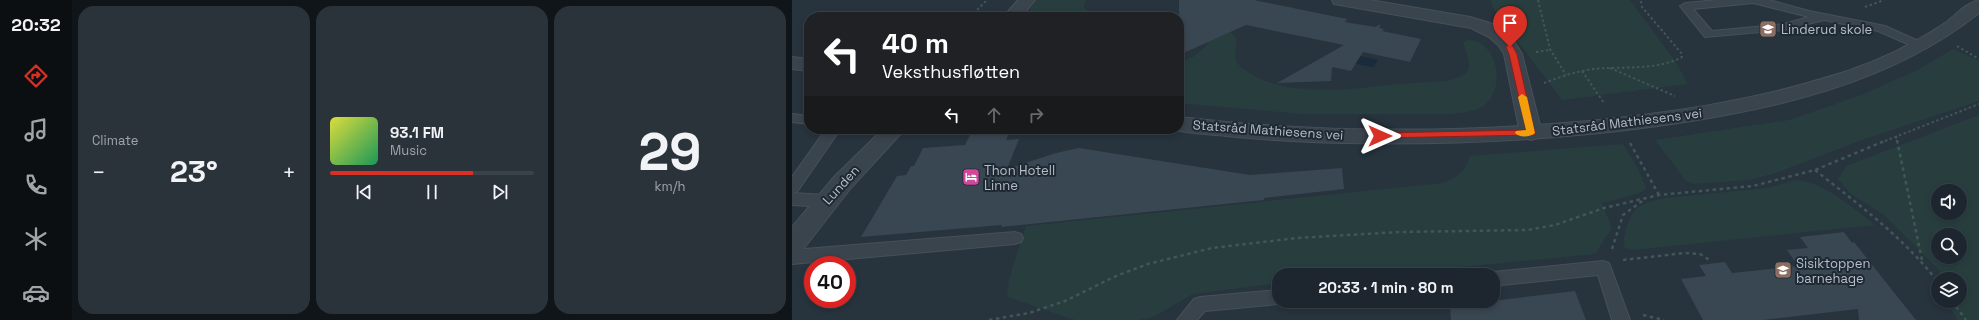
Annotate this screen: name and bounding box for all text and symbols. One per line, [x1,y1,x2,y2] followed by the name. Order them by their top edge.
[1493,6,1527,47] pin
[1499,12,1521,34] icon: arrive
[11,13,61,36] text: 20:32
[1758,19,1778,39] school or university icon: Linderud skole
[1781,21,1872,38] place label: Linderud skole
[882,25,949,61] text: 40 m
[816,28,868,80] icon: left
[882,60,1020,83] text: Veksthusfløtten
[22,62,50,90] icon: directions
[941,104,963,126] icon: left
[983,104,1005,126] icon: ahead
[1025,104,1047,126] icon: right
[1551,104,1703,140] street label: Statsråd Mathiesens vei
[1359,115,1401,157] position arrow
[22,116,50,144] icon: music
[1192,116,1344,144] street label: Statsråd Mathiesens vei
[639,119,701,185] text: 29
[390,123,444,142] text: 93.1 FM
[92,132,138,149] text: Climate
[390,142,427,159] text: Music
[170,152,218,191] text: 23°
[92,158,106,186] text: −
[282,158,296,186] text: +
[819,162,863,208] street label: Lunden
[984,162,1055,194] place label: Thon Hotell Linne
[961,167,981,187] hotel icon: Thon Hotell Linne
[22,171,50,199] icon: phone
[655,178,685,195] text: km/h
[353,181,375,203] icon: previous
[421,181,443,203] icon: pause
[489,181,511,203] icon: next
[1931,184,1967,308] map controls
[1931,184,1967,220] button: sound
[22,225,50,253] icon: climate
[1931,228,1967,264] button: search
[1796,255,1870,287] place label: Sisiktoppen barnehage
[804,256,856,308] speed limit sign: 40
[1773,260,1793,280] school or university icon: Sisiktoppen barnehage
[1931,272,1967,308] button: layers
[1318,278,1454,297] text: 20:33 · 1 min · 80 m
[22,279,50,307] icon: car

